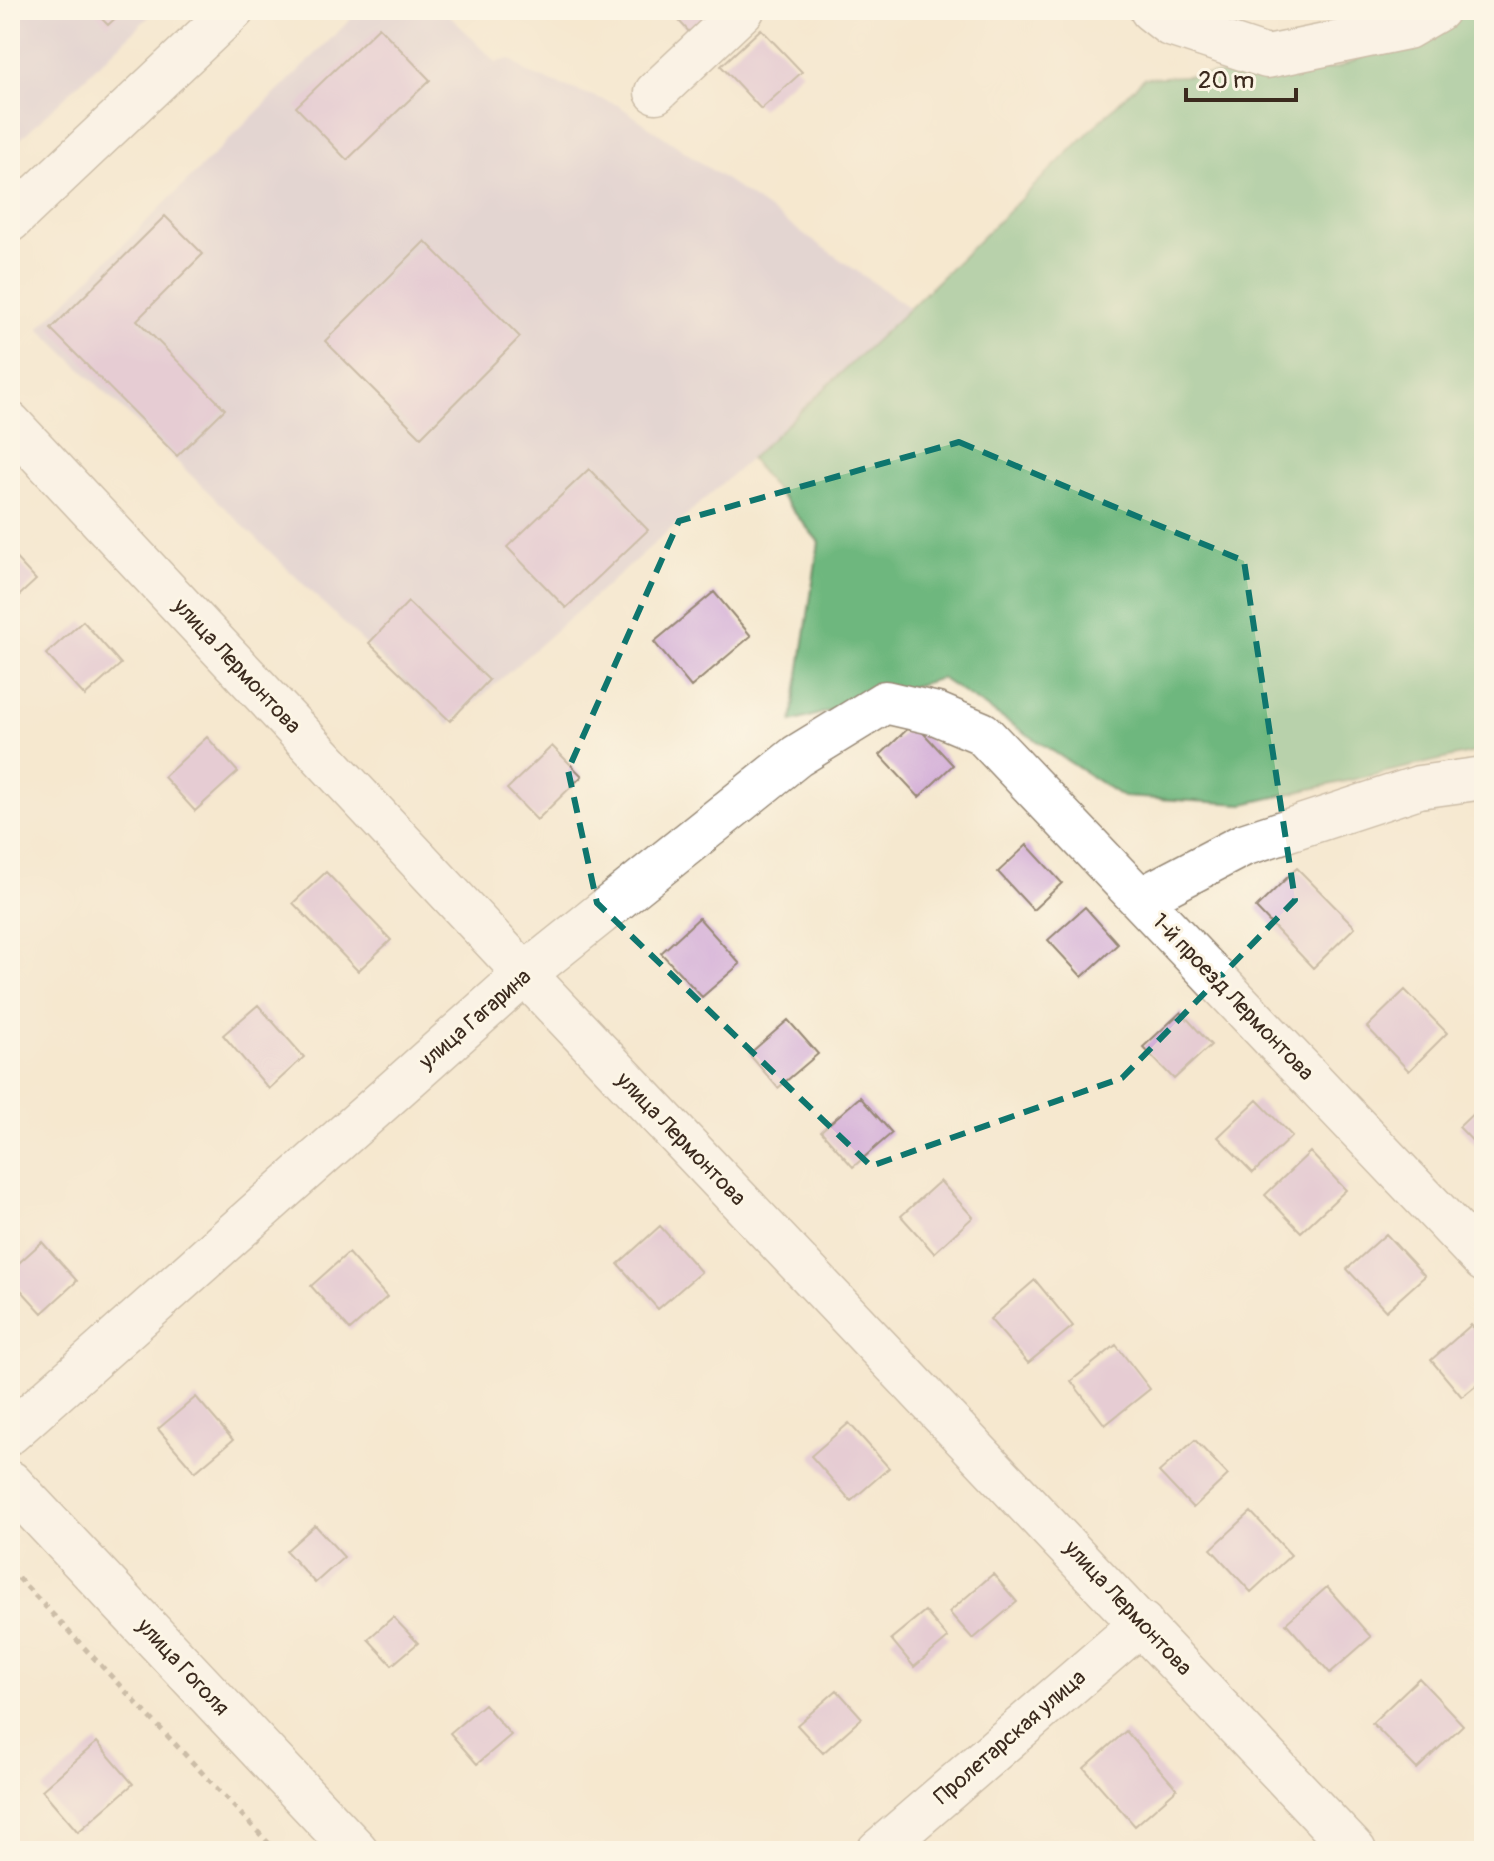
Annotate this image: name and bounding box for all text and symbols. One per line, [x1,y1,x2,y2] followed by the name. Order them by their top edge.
[1186,52,1296,102] scale bar
[1198,66,1254,95] text: 20 m
[166,592,307,740] street label: улица Лермонтова
[1146,908,1320,1086] street label: 1-й проезд Лермонтова
[412,963,537,1076] street label: улица Гагарина
[609,1066,752,1212] street label: улица Лермонтова
[1057,1534,1198,1682] street label: улица Лермонтова
[130,1612,235,1722] street label: улица Гоголя
[928,1663,1092,1811] street label: Пролетарская улица

